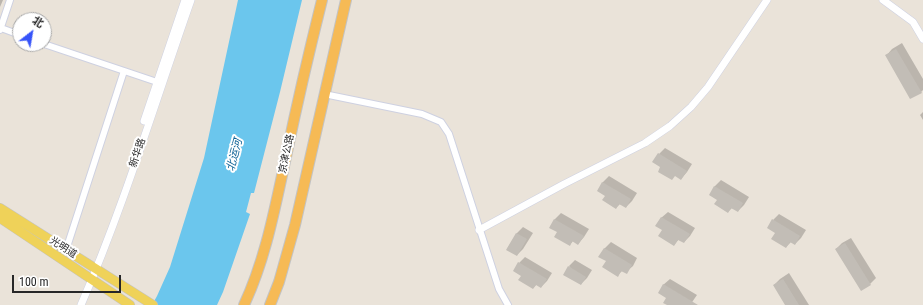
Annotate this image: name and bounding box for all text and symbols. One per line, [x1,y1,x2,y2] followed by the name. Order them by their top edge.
[12,12,52,52] north arrow
[30,14,46,31] text: 北
[277,133,297,175] street label: 京津公路
[127,137,149,169] street label: 新华路
[224,137,246,173] water label: 北运河
[47,235,79,261] street label: 光明道
[14,267,123,293] scale bar
[19,275,49,289] text: 100 m

